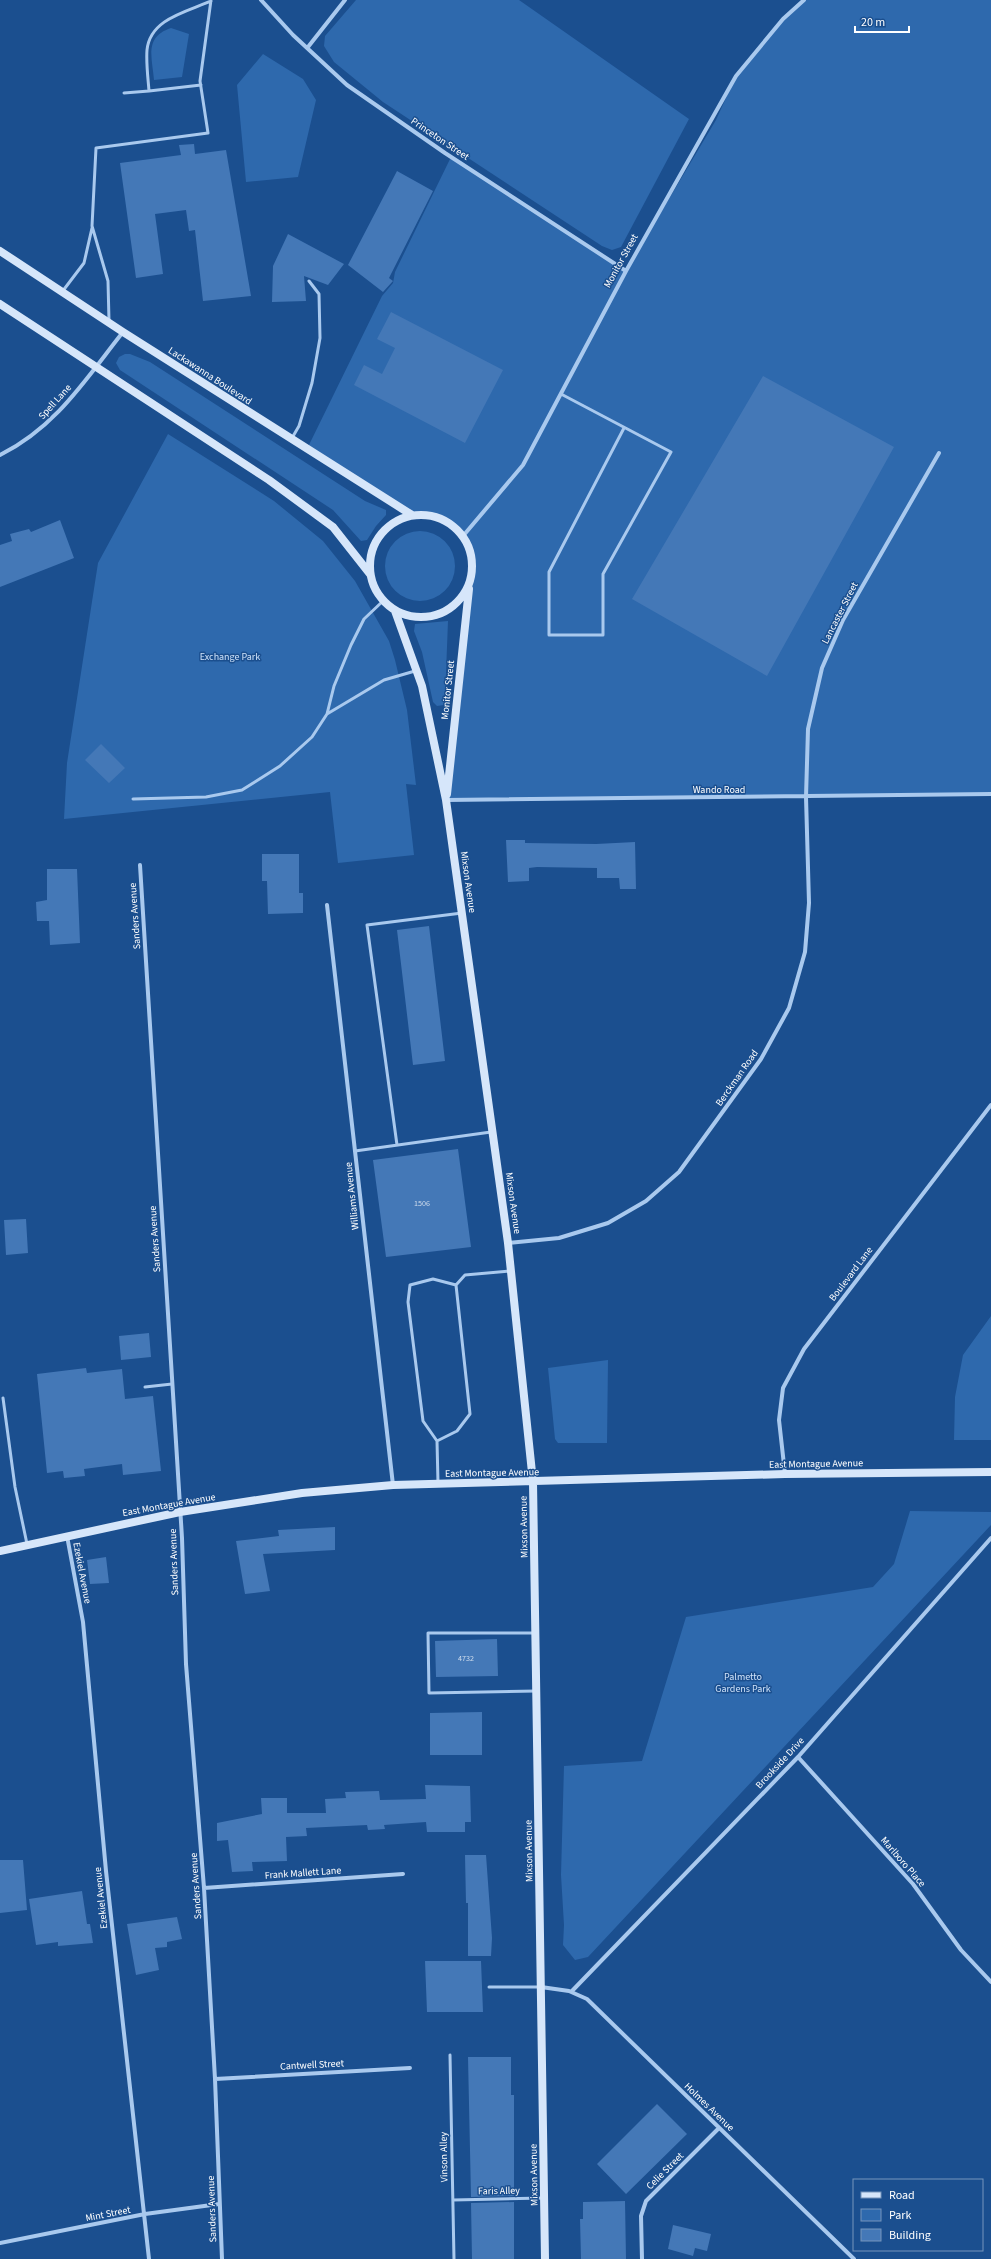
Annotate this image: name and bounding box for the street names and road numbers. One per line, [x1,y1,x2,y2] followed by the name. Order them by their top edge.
[408,114,472,164] street label: Princeton Street
[600,231,642,291] street label: Monitor Street
[165,344,255,408] street label: Lackawanna Boulevard
[35,381,75,423] street label: Spell Lane
[818,579,862,646] street label: Lancaster Street
[438,659,458,720] street label: Monitor Street
[693,783,745,797] street label: Wando Road
[457,850,479,914] street label: Mixson Avenue
[126,882,144,950] street label: Sanders Avenue
[712,1047,762,1109] street label: Berckman Road
[341,1161,363,1231] street label: Williams Avenue
[502,1171,524,1235] street label: Mixson Avenue
[146,1205,164,1273] street label: Sanders Avenue
[826,1244,876,1304] street label: Boulevard Lane
[769,1456,863,1472] street label: East Montague Avenue
[445,1465,539,1481] street label: East Montague Avenue
[121,1490,217,1520] street label: East Montague Avenue
[516,1496,532,1558] street label: Mixson Avenue
[166,1528,182,1596] street label: Sanders Avenue
[69,1541,95,1605] street label: Ezekiel Avenue
[752,1734,808,1792] street label: Brookside Drive
[521,1820,537,1882] street label: Mixson Avenue
[877,1834,929,1890] street label: Marlboro Place
[187,1852,205,1920] street label: Sanders Avenue
[264,1863,342,1883] street label: Frank Mallett Lane
[91,1866,111,1930] street label: Ezekiel Avenue
[280,2056,345,2074] street label: Cantwell Street
[681,2079,737,2135] street label: Holmes Avenue
[437,2131,451,2182] street label: Vinson Alley
[526,2144,542,2206] street label: Mixson Avenue
[643,2149,687,2193] street label: Celie Street
[204,2175,220,2243] street label: Sanders Avenue
[478,2184,520,2198] street label: Faris Alley
[84,2203,132,2225] street label: Mint Street

